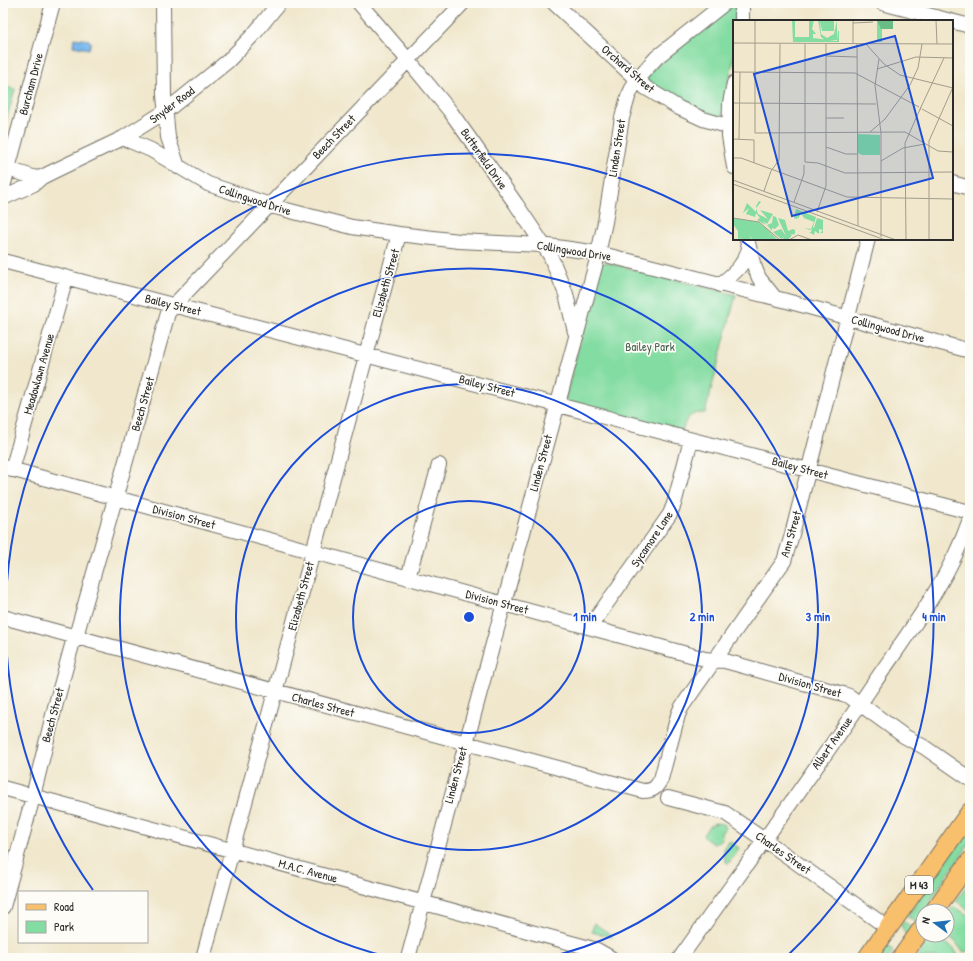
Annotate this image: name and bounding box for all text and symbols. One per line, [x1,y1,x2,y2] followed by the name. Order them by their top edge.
[733,20,953,240] inset map
[598,41,659,97] street label: Orchard Street
[14,51,47,117] street label: Burcham Drive
[146,82,198,127] street label: Snyder Road
[308,110,360,163] street label: Beech Street
[604,117,630,178] street label: Linden Street
[457,125,512,193] street label: Butterfield Drive
[217,180,294,219] street label: Collingwood Drive
[536,236,613,265] street label: Collingwood Drive
[368,246,404,319] street label: Elizabeth Street
[143,289,204,320] street label: Bailey Street
[850,311,927,347] street label: Collingwood Drive
[19,331,58,416] street label: Meadowlawn Avenue
[625,338,675,355] park label: Bailey Park
[457,370,518,401] street label: Bailey Street
[127,374,159,433] street label: Beech Street
[525,432,556,493] street label: Linden Street
[770,452,831,483] street label: Bailey Street
[151,500,218,533] street label: Division Street
[627,507,677,570] street label: Sycamore Lane
[776,508,805,559] street label: Ann Street
[283,559,318,632] street label: Elizabeth Street
[464,585,531,618] street label: Division Street
[573,608,597,625] text: 1 min
[690,608,715,625] text: 2 min
[806,608,831,625] text: 3 min
[922,608,946,625] text: 4 min
[462,610,476,624] centre of rings
[777,668,844,702] street label: Division Street
[37,685,68,744] street label: Beech Street
[290,688,357,721] street label: Charles Street
[807,713,856,772] street label: Albert Avenue
[440,744,471,805] street label: Linden Street
[752,827,815,878] street label: Charles Street
[277,854,340,887] street label: M.A.C. Avenue
[905,876,933,894] road number: M 43
[18,891,148,943] legend
[54,898,74,915] text: Road
[915,903,955,943] north arrow
[918,916,933,925] text: N
[54,918,74,935] text: Park

